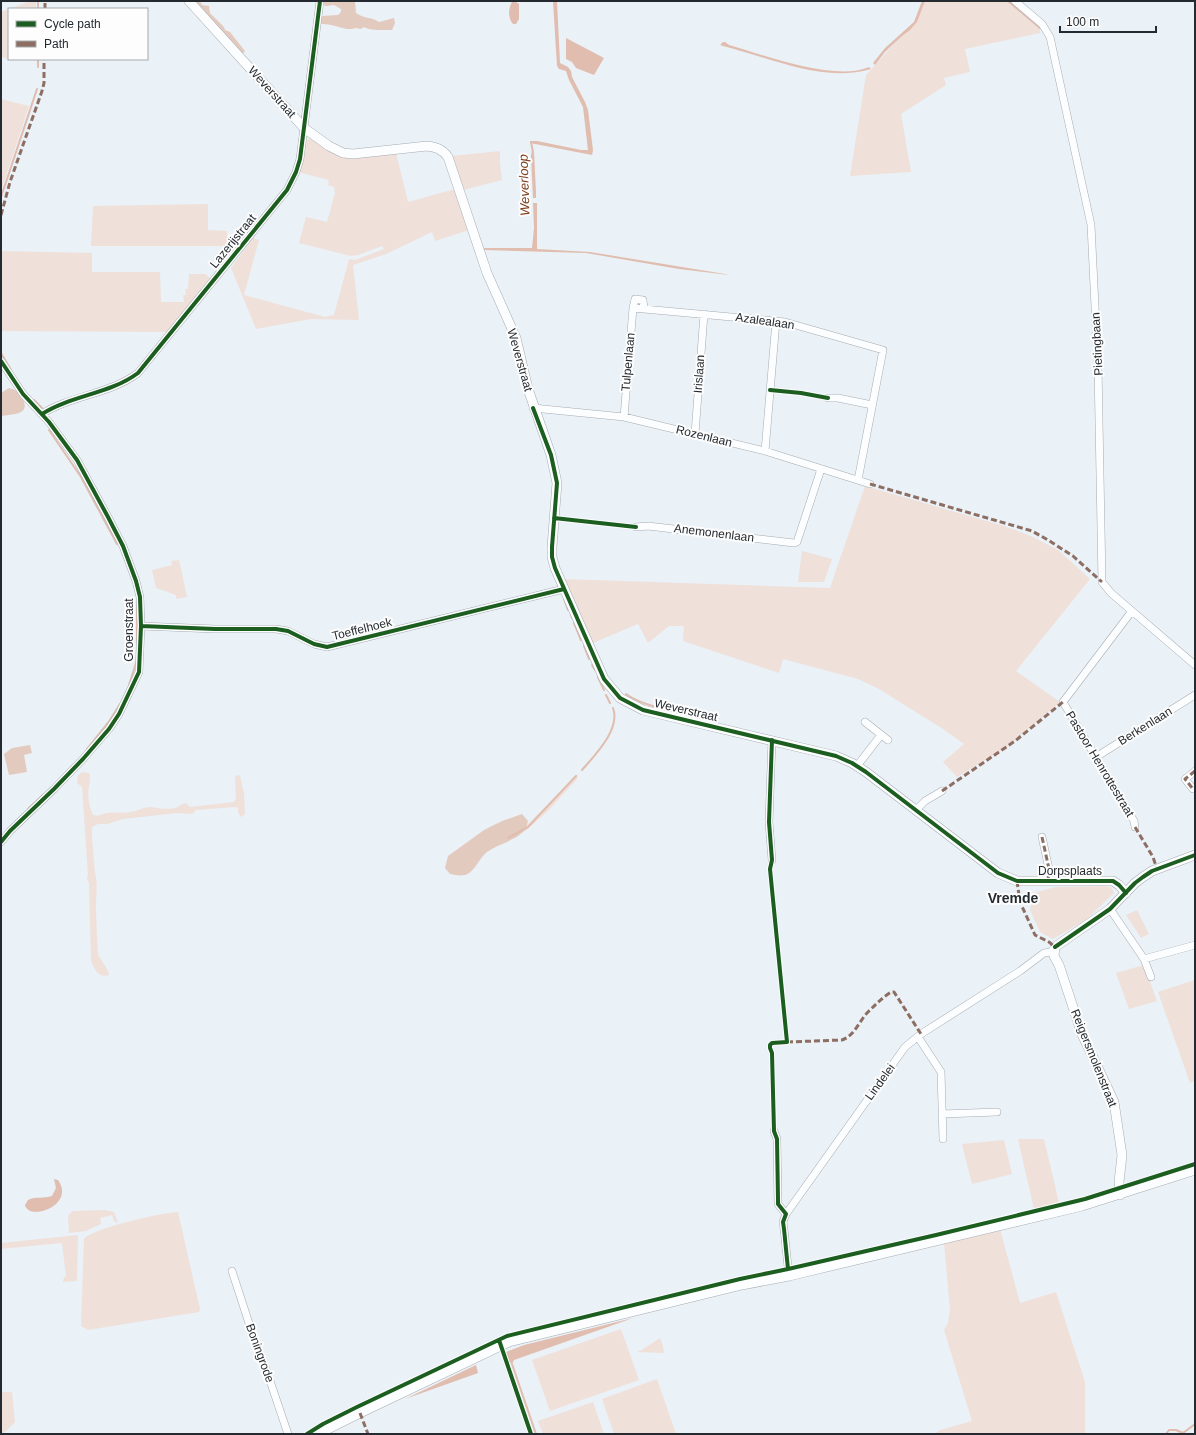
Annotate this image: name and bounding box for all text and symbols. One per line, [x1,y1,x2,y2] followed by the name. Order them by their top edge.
[8,8,148,60] legend
[1060,8,1156,34] scale bar
[1066,15,1099,29] text: 100 m
[44,17,101,31] text: Cycle path
[44,37,69,51] text: Path
[245,63,299,121] street label: Weverstraat
[515,154,533,216] water label: Weverloop
[207,211,259,271] street label: Lazerijstraat
[735,310,795,332] street label: Azalealaan
[1088,312,1106,376] street label: Pietingbaan
[504,327,536,394] street label: Weverstraat
[618,332,638,392] street label: Tulpenlaan
[691,354,707,394] street label: Irislaan
[674,422,734,450] street label: Rozenlaan
[673,521,755,545] street label: Anemonenlaan
[122,598,136,662] street label: Groenstraat
[331,615,394,643] street label: Toeffelhoek
[653,696,720,724] street label: Weverstraat
[1116,704,1174,748] street label: Berkenlaan
[1063,709,1137,820] street label: Pastoor Henrottestraat
[1038,864,1102,878] street label: Dorpsplaats
[988,890,1039,906] district label: Vremde
[1068,1007,1120,1109] street label: Reigersmolenstraat
[862,1061,898,1103] street label: Lindelei
[243,1322,277,1385] street label: Boningrode

